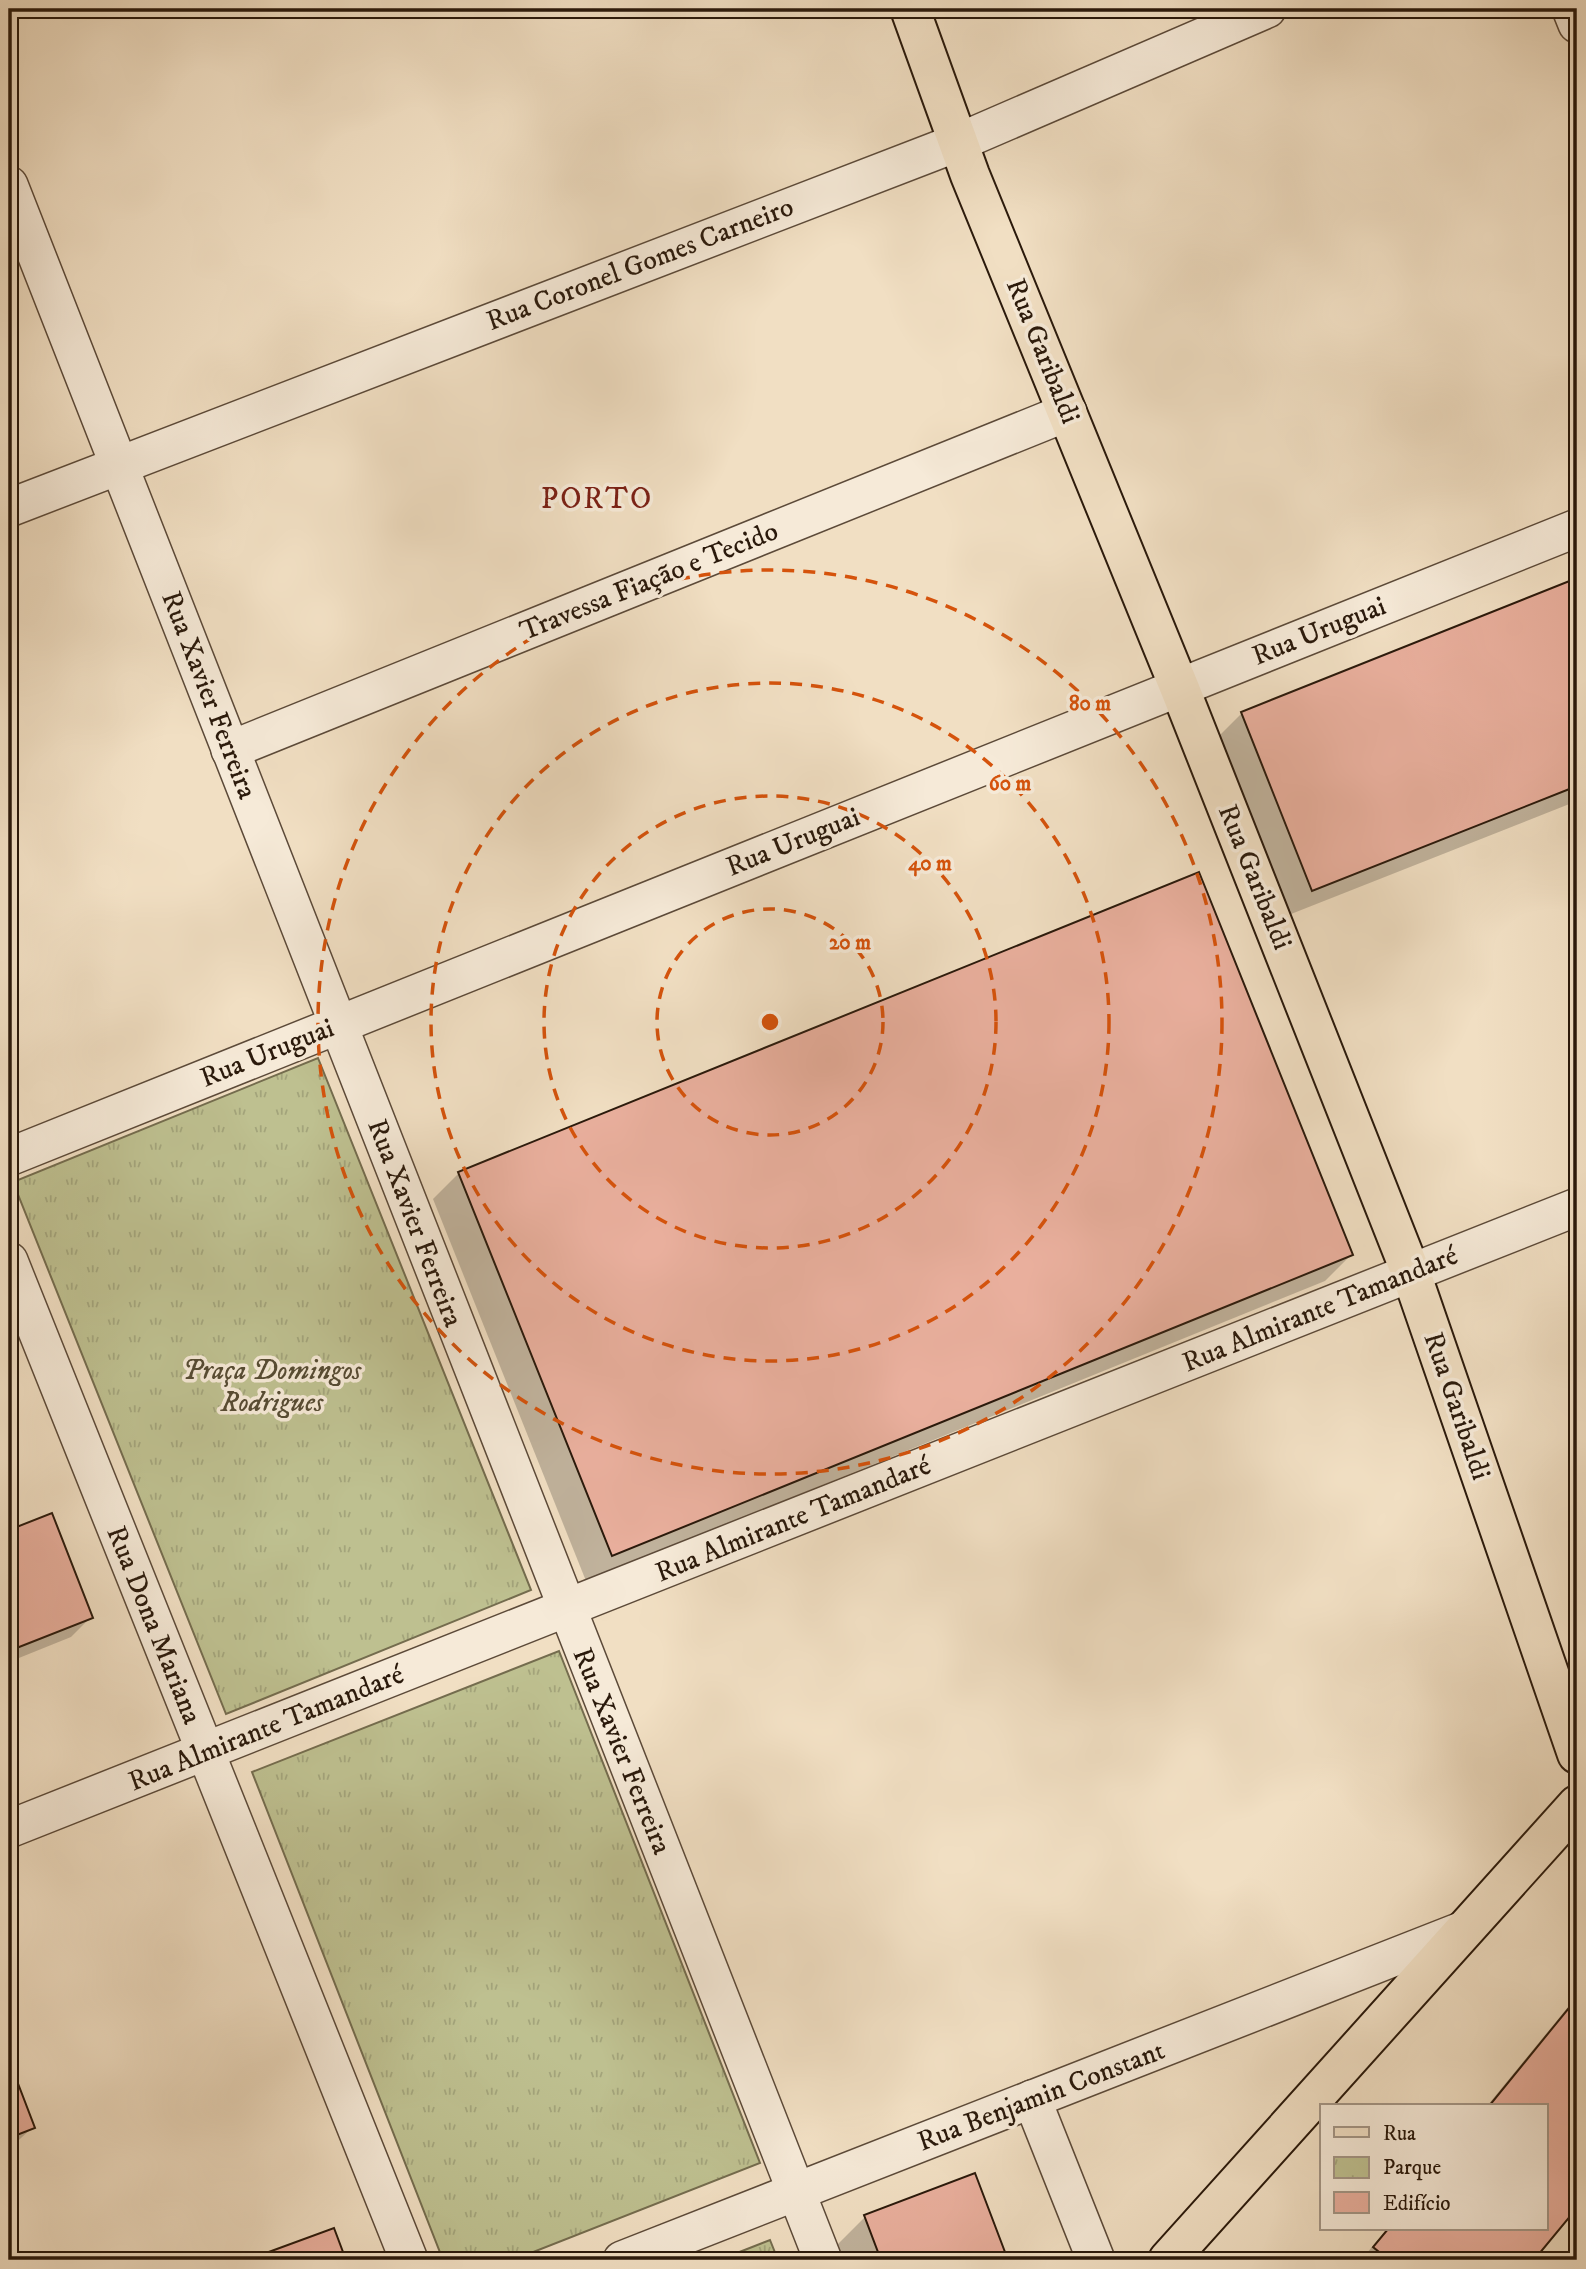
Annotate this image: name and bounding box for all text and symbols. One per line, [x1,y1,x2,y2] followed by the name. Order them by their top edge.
[481,189,799,339] street label: Rua Coronel Gomes Carneiro
[998,273,1088,429] street label: Rua Garibaldi
[541,481,653,518] district label: PORTO
[515,513,783,649] street label: Travessa Fiação e Tecido
[153,586,265,804] street label: Rua Xavier Ferreira
[1247,588,1391,674] street label: Rua Uruguai
[1069,691,1111,717] text: 80 m
[989,771,1031,797] text: 60 m
[721,799,865,885] street label: Rua Uruguai
[1210,799,1300,955] street label: Rua Garibaldi
[908,851,952,877] text: 40 m
[829,930,871,956] text: 20 m
[195,1010,339,1096] street label: Rua Uruguai
[758,1010,782,1034] centre of rings
[359,1114,471,1332] street label: Rua Xavier Ferreira
[1177,1238,1463,1380] street label: Rua Almirante Tamandaré
[1415,1328,1499,1484] street label: Rua Garibaldi
[183,1353,362,1420] park label: Praça Domingos Rodrigues
[650,1448,936,1590] street label: Rua Almirante Tamandaré
[98,1521,210,1729] street label: Rua Dona Mariana
[565,1643,679,1860] street label: Rua Xavier Ferreira
[123,1657,409,1799] street label: Rua Almirante Tamandaré
[912,2033,1170,2159] street label: Rua Benjamin Constant
[1320,2104,1548,2230] legend
[1383,2121,1416,2147] text: Rua
[1383,2155,1441,2181] text: Parque
[1383,2191,1451,2217] text: Edifício

